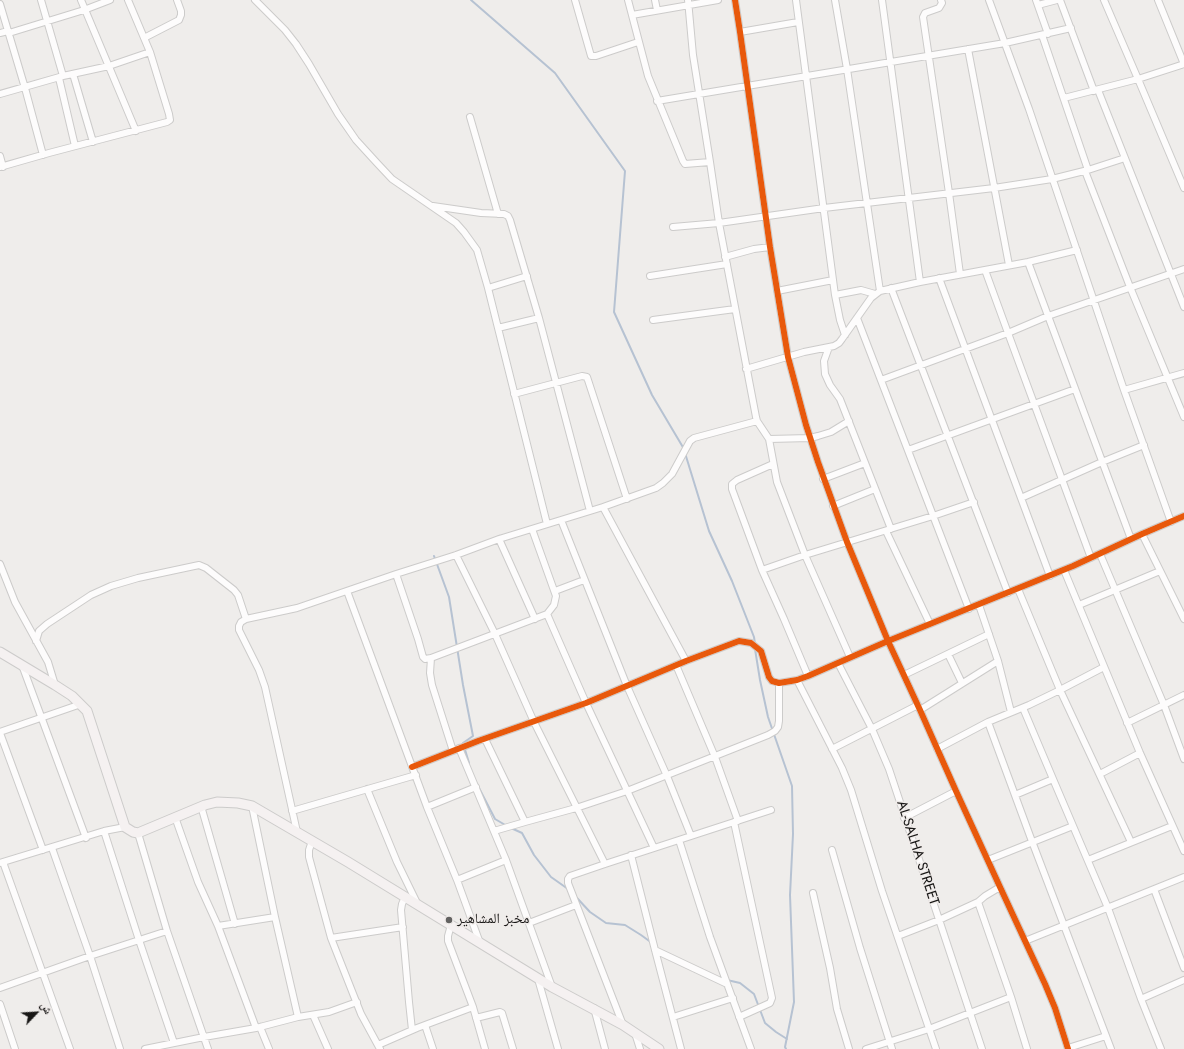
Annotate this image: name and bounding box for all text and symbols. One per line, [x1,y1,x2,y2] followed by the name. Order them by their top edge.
[892,799,942,907] street label: AL-SALHA STREET
[457,912,529,928] place label: مخبز المشاهير
[444,915,454,925] marker: مخبز المشاهير
[16,993,56,1033] north arrow
[37,999,57,1017] text: ش

